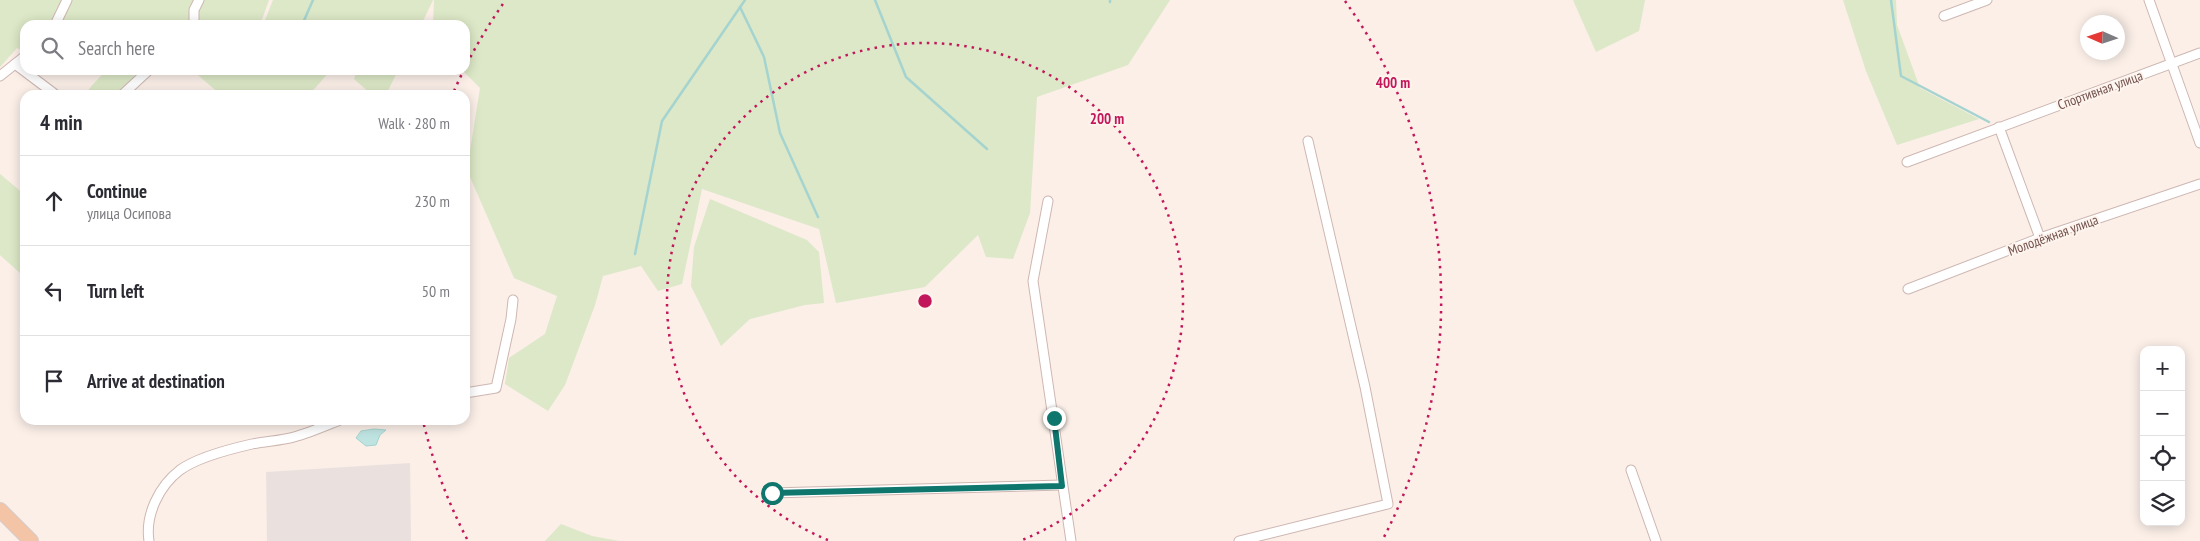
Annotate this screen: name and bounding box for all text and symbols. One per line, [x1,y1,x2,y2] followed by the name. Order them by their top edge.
[2080,15,2125,60] north arrow
[20,20,470,75] search box
[38,34,66,62] icon: search
[78,36,155,60] text: Search here
[2055,66,2145,114] street label: Спортивная улица
[1376,73,1410,92] text: 400 m
[40,109,82,136] text: 4 min
[1090,109,1124,128] text: 200 m
[378,113,450,133] text: Walk · 280 m
[87,179,147,203] text: Continue
[40,187,68,215] icon: ahead
[415,191,450,211] text: 230 m
[87,203,171,223] text: улица Осипова
[2005,210,2101,260] street label: Молодёжная улица
[40,277,68,305] icon: left
[87,279,144,303] text: Turn left
[422,281,450,301] text: 50 m
[916,292,934,310] centre of rings
[2140,346,2185,526] map controls
[2140,346,2185,391] button: +
[40,367,68,395] icon: arrive
[87,369,225,393] text: Arrive at destination
[2140,391,2185,436] button: −
[1043,407,1066,430] route end
[2140,436,2185,481] button: locate
[2140,481,2185,526] button: layers
[761,482,784,505] route start

